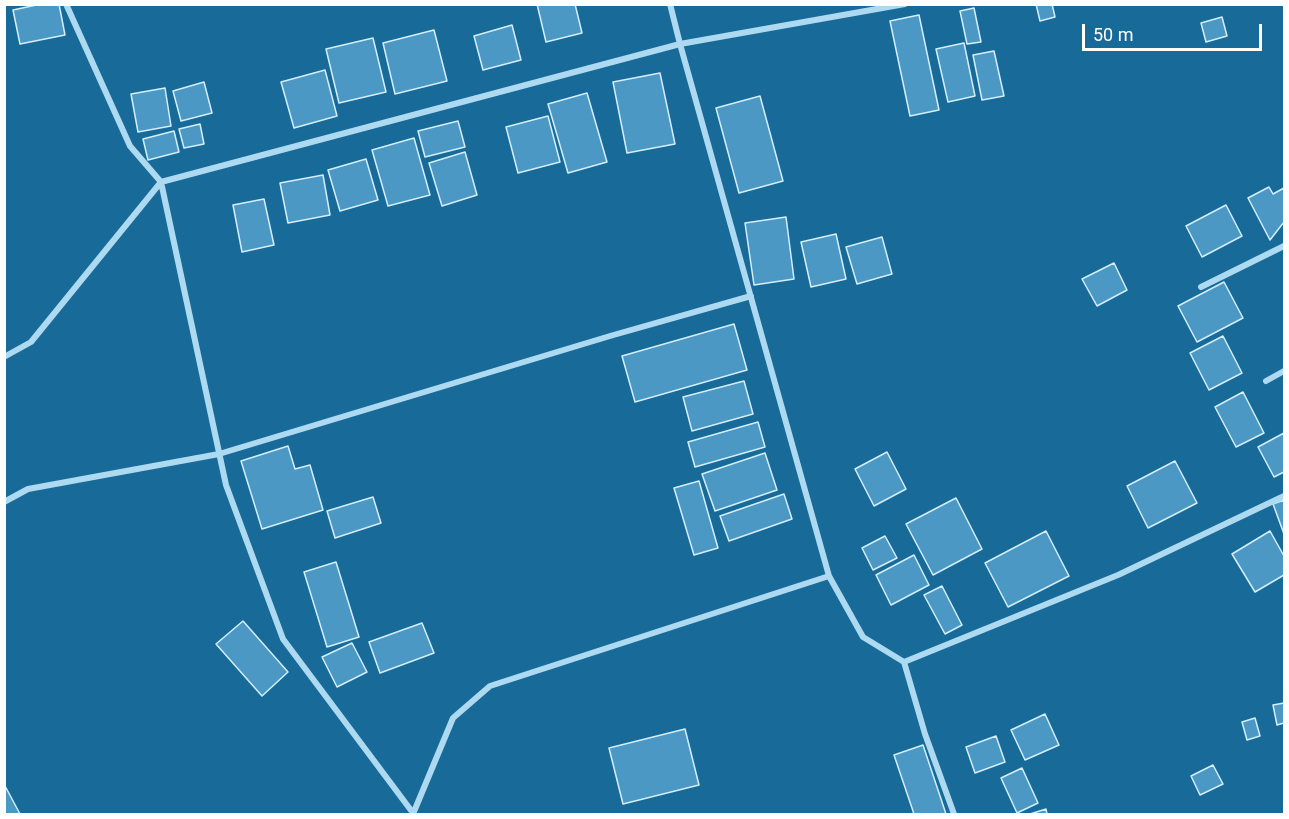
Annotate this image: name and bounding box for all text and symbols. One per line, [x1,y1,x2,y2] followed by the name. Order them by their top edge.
[1085,12,1265,50] scale bar
[1093,24,1133,45] text: 50 m

